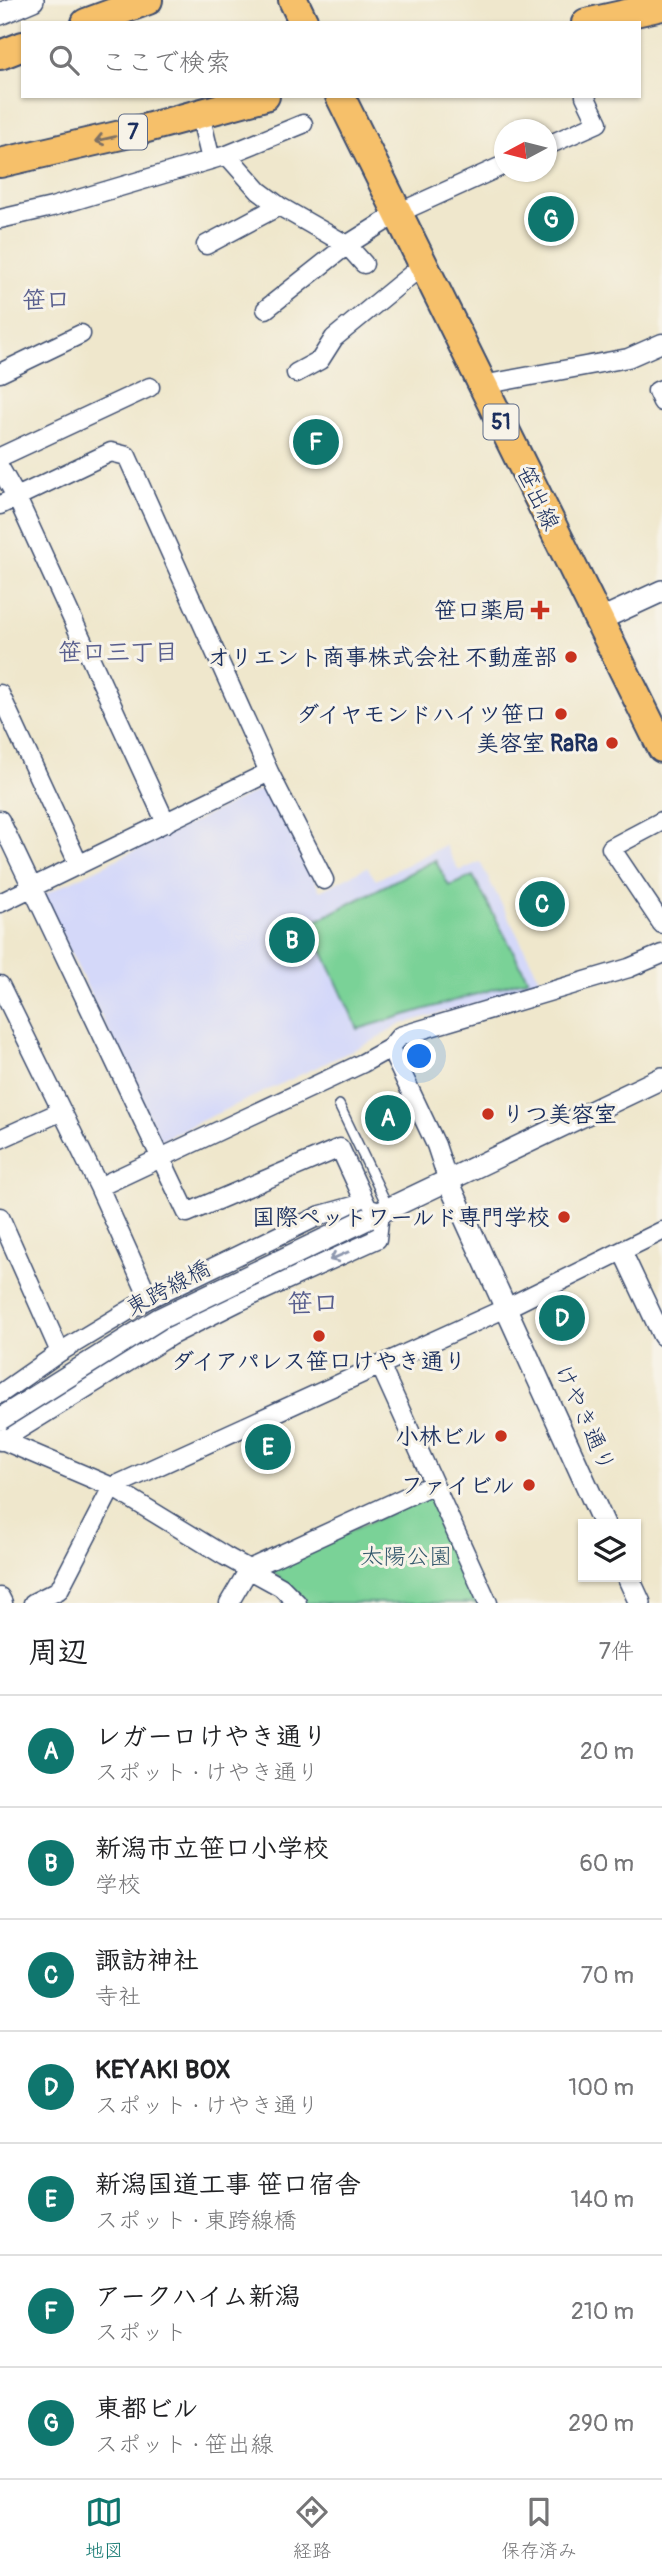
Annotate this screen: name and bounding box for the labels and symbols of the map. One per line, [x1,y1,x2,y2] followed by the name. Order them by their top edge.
[119,114,147,150] road number: 7
[494,119,557,182] north arrow
[94,133,116,146] one-way arrow
[528,193,574,245] pin: G
[22,286,70,315] district label: 笹口
[484,404,518,440] road number: 51
[293,416,339,468] pin: F
[510,461,566,535] street label: 笹出線
[434,596,526,625] place label: 笹口薬局
[532,602,548,618] marker: 笹口薬局
[58,638,178,667] district label: 笹口三丁目
[207,643,557,672] place label: オリエント商事株式会社 不動産部
[563,649,579,665] marker: オリエント商事株式会社 不動産部
[296,700,547,729] place label: ダイヤモンドハイツ笹口
[553,706,569,722] marker: ダイヤモンドハイツ笹口
[476,729,598,758] place label: 美容室 RaRa
[604,735,620,751] marker: 美容室 RaRa
[519,878,565,930] pin: C
[269,914,315,966] pin: B
[402,1039,436,1073] your location
[365,1092,411,1144] pin: A
[502,1100,617,1129] place label: りつ美容室
[480,1106,496,1122] marker: りつ美容室
[252,1203,550,1232] place label: 国際ペットワールド専門学校
[556,1209,572,1225] marker: 国際ペットワールド専門学校
[329,1250,350,1263] one-way arrow
[121,1254,215,1322] street label: 東跨線橋
[287,1288,339,1320] district label: 笹口
[539,1292,585,1344] pin: D
[311,1328,327,1344] marker: ダイアパレス笹口けやき通り
[171,1347,467,1376] place label: ダイアパレス笹口けやき通り
[548,1360,622,1476] street label: けやき通り
[245,1421,291,1473] pin: E
[395,1422,487,1451] place label: 小林ビル
[493,1428,509,1444] marker: 小林ビル
[400,1471,515,1500] place label: ファイビル
[521,1477,537,1493] marker: ファイビル
[360,1542,452,1571] park label: 太陽公園

